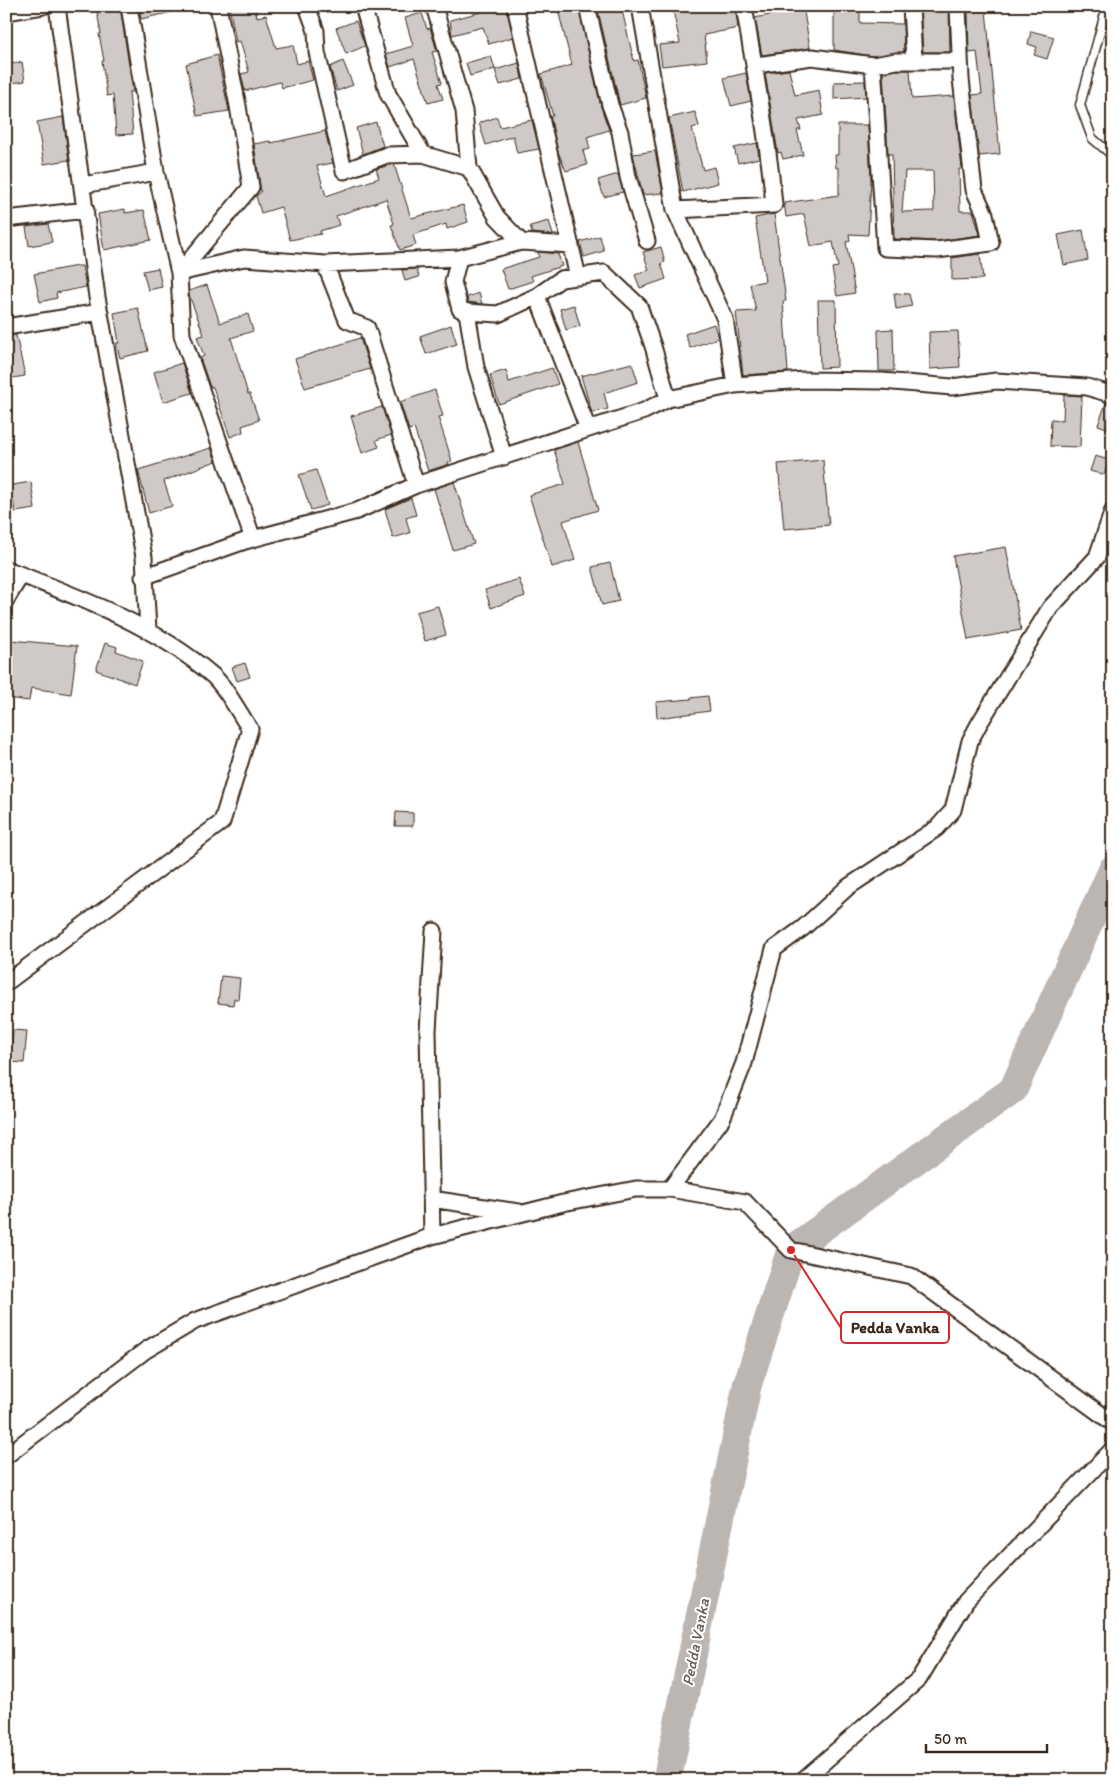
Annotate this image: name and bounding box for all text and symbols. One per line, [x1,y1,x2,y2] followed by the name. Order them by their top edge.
[841,1312,949,1343] callout: Pedda Vanka
[851,1318,940,1337] text: Pedda Vanka
[678,1596,713,1687] water label: Pedda Vanka
[926,1721,1048,1753] scale bar
[934,1730,967,1748] text: 50 m

